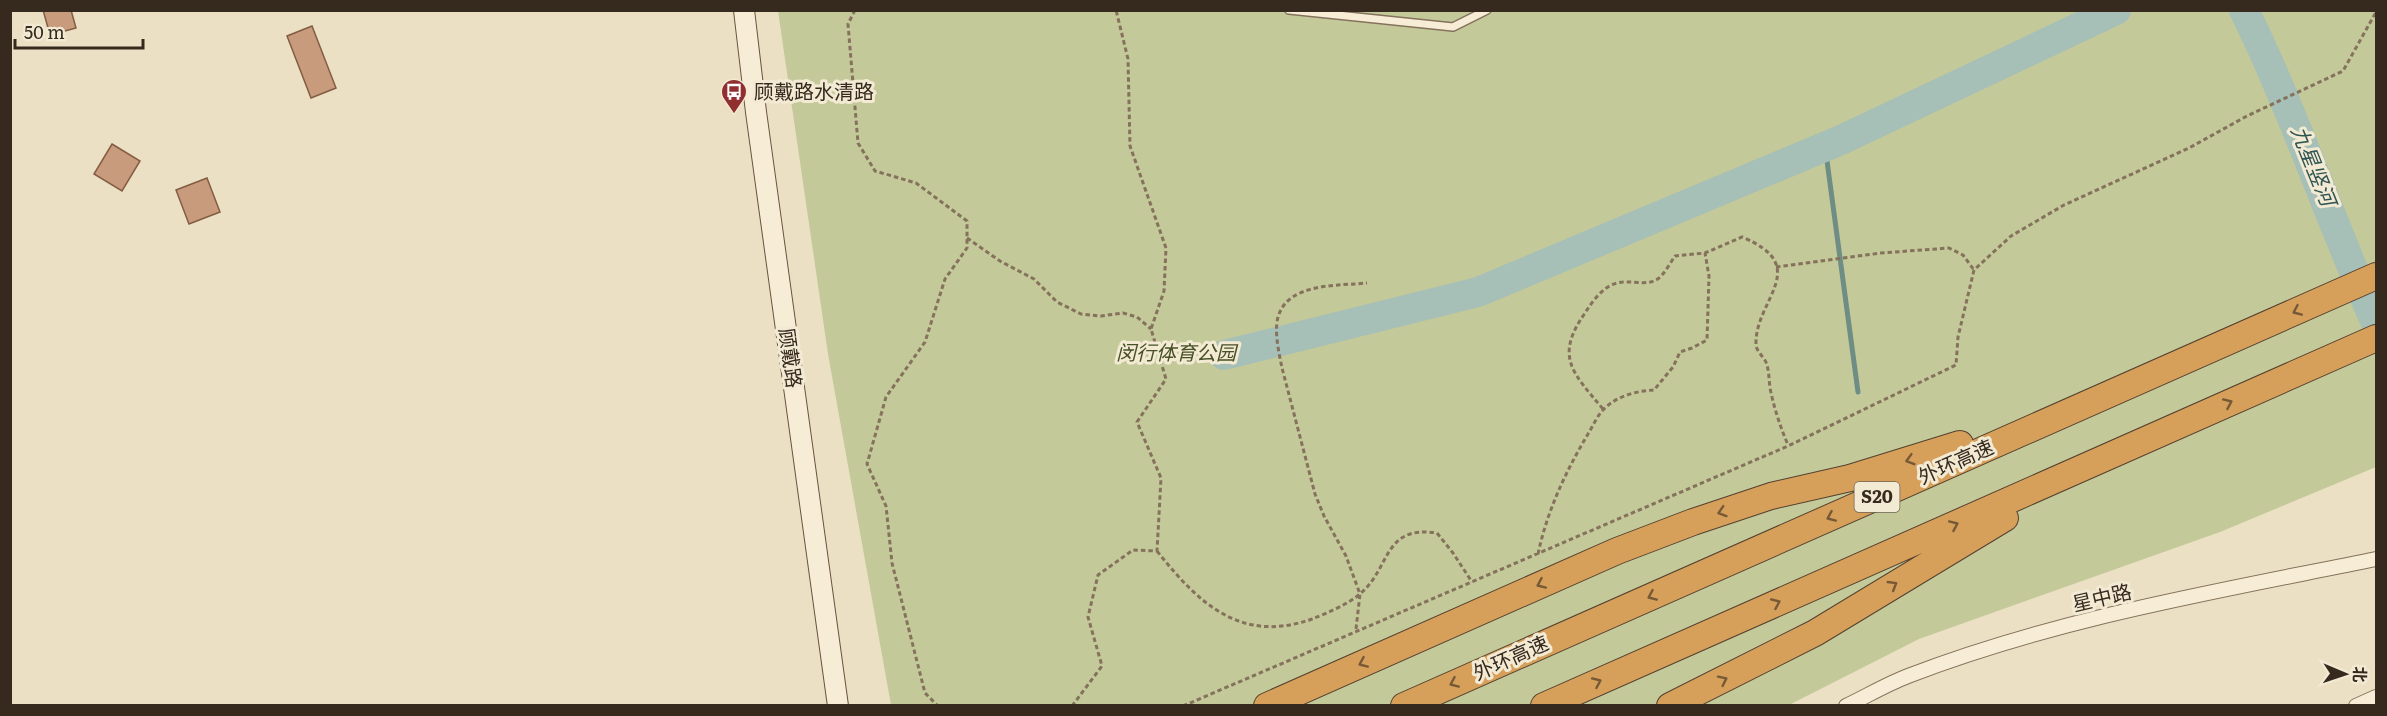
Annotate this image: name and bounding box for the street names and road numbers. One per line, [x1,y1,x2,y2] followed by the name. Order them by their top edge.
[773,326,811,390] street label: 顾戴路
[1913,430,1998,490] street label: 外环高速
[1854,482,1900,512] road number: S20
[2069,575,2134,617] street label: 星中路
[1468,626,1553,686] street label: 外环高速

